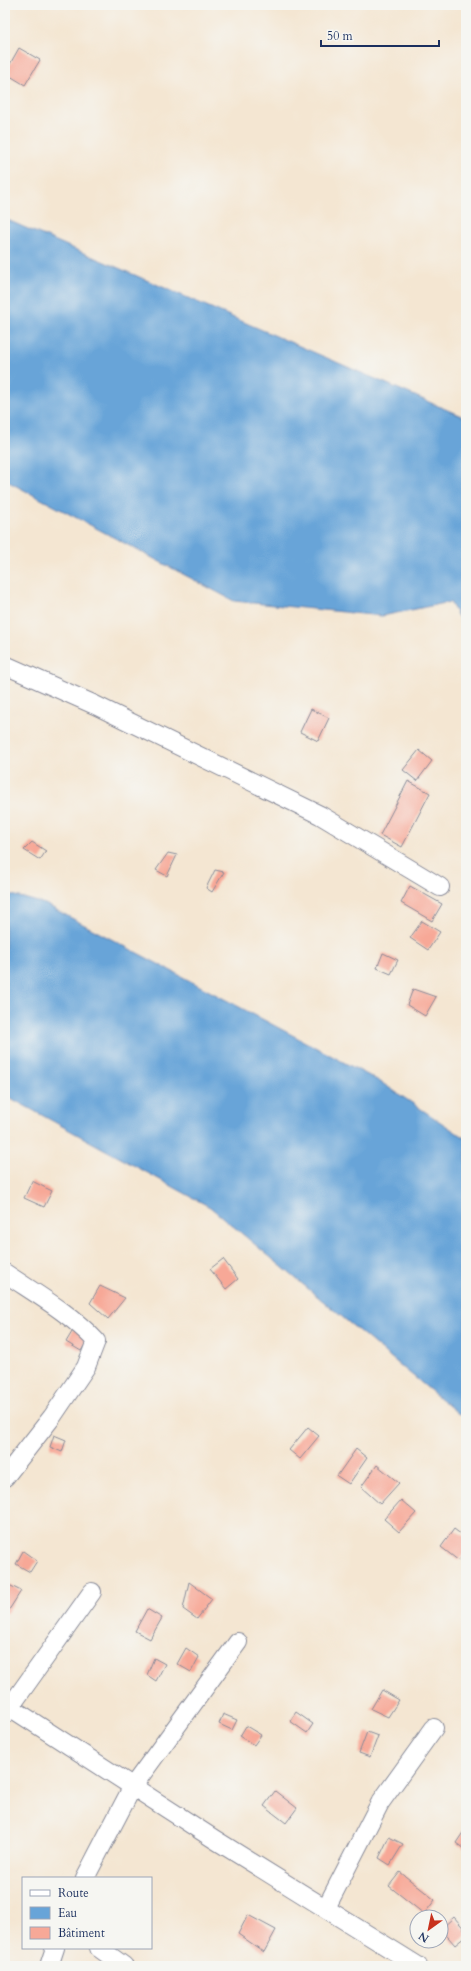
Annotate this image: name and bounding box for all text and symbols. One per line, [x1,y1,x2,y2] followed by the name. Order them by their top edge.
[321,22,439,48] scale bar
[327,28,354,44] text: 50 m
[22,1877,152,1949] legend
[58,1885,89,1901] text: Route
[58,1905,78,1921] text: Eau
[409,1909,449,1949] north arrow
[58,1925,105,1941] text: Bâtiment
[415,1928,432,1946] text: N

